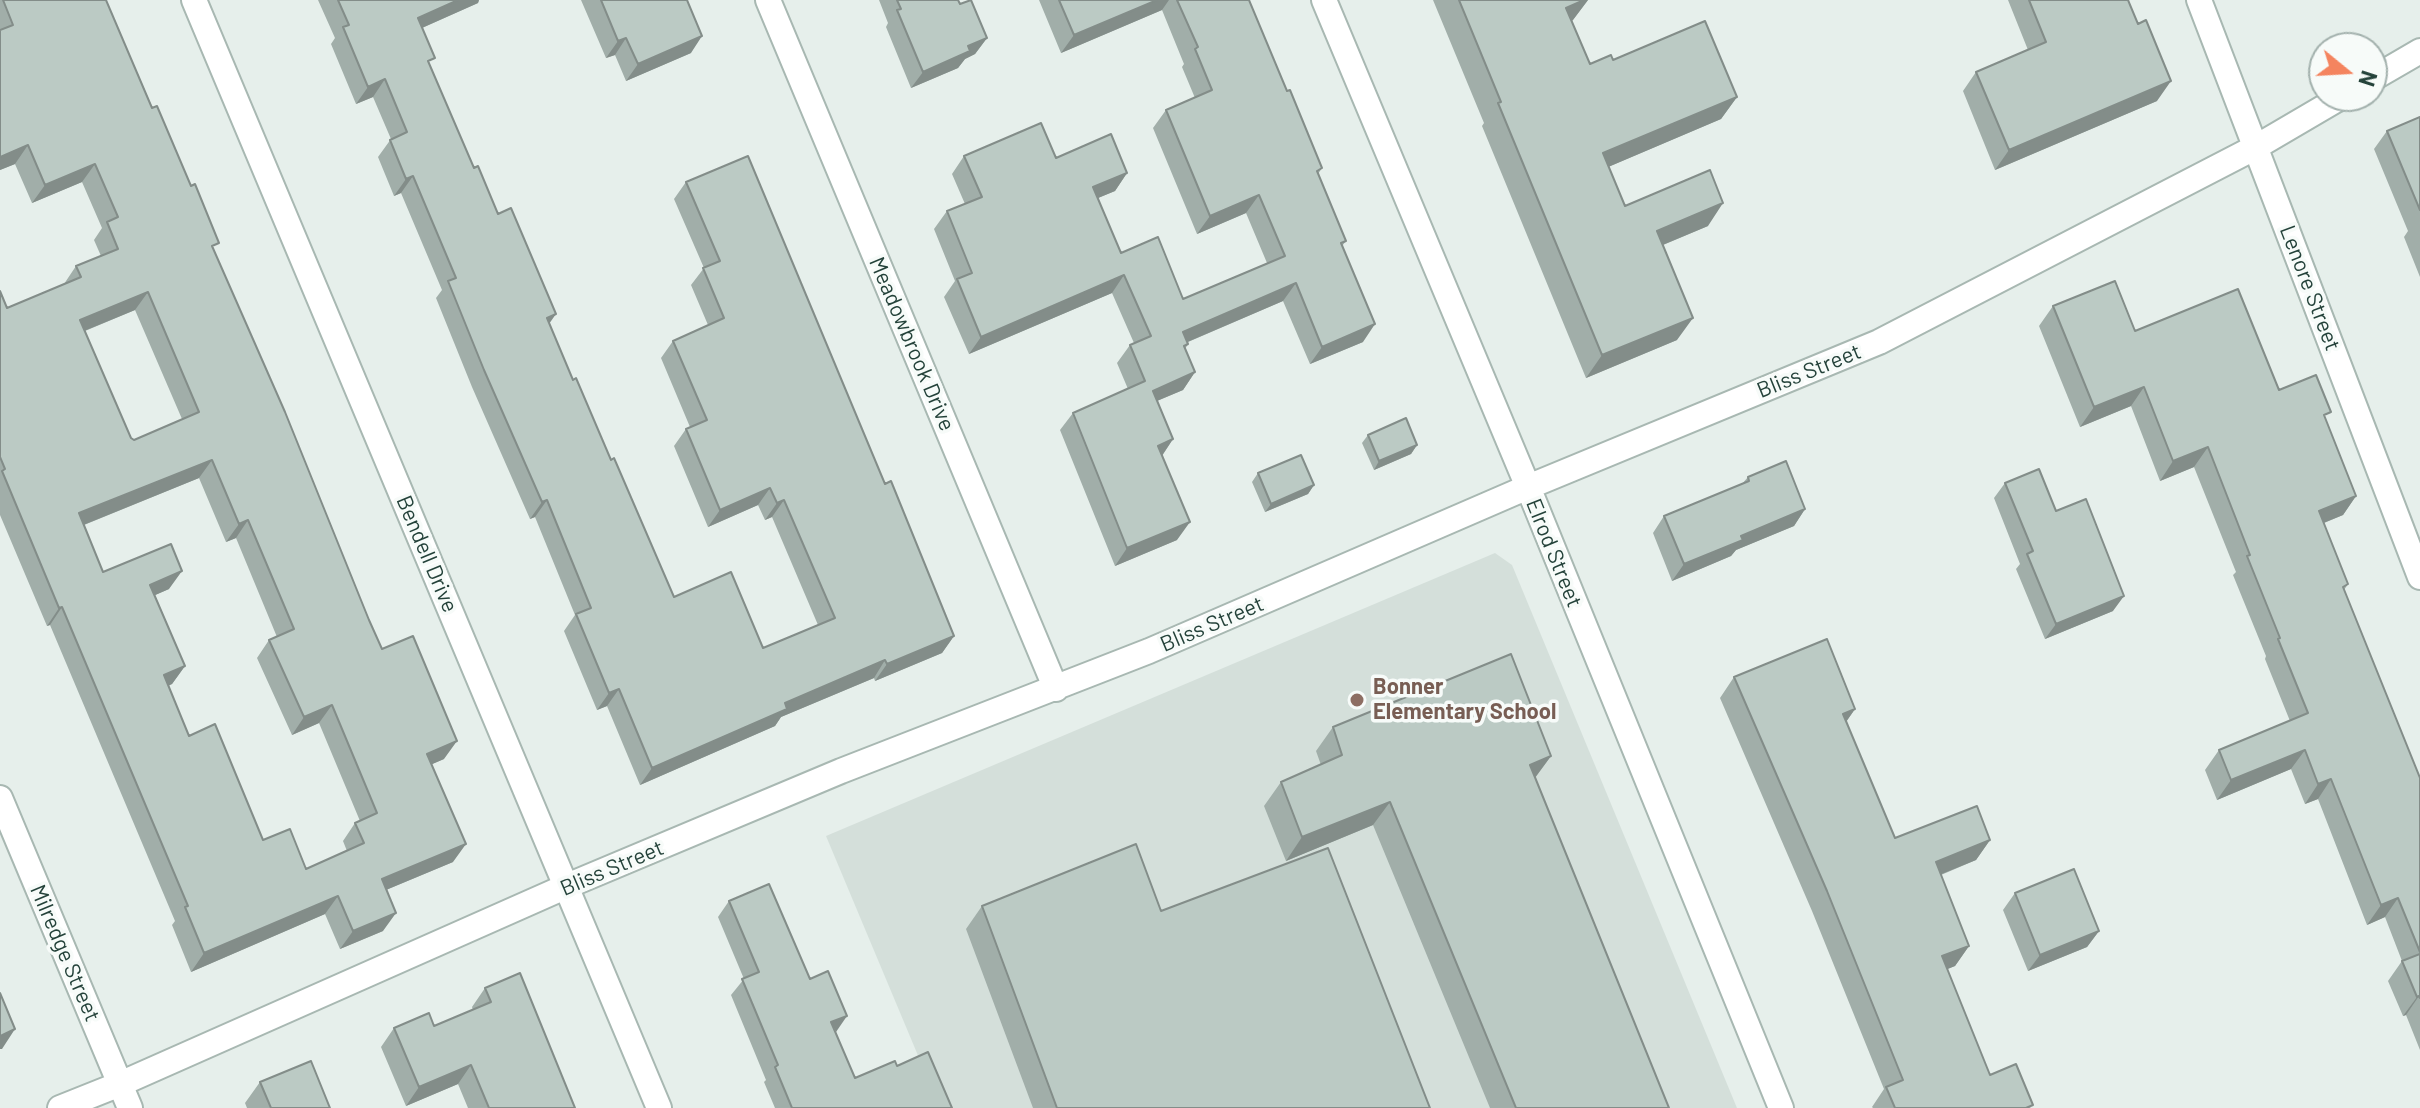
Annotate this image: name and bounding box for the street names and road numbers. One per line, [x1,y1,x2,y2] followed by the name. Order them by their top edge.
[2274,222,2346,354] street label: Lenore Street
[863,253,961,435] street label: Meadowbrook Drive
[1753,338,1865,404] street label: Bliss Street
[391,492,463,616] street label: Bendell Drive
[1520,495,1588,611] street label: Elrod Street
[1156,590,1268,658] street label: Bliss Street
[556,834,668,902] street label: Bliss Street
[24,881,106,1025] street label: Milredge Street

